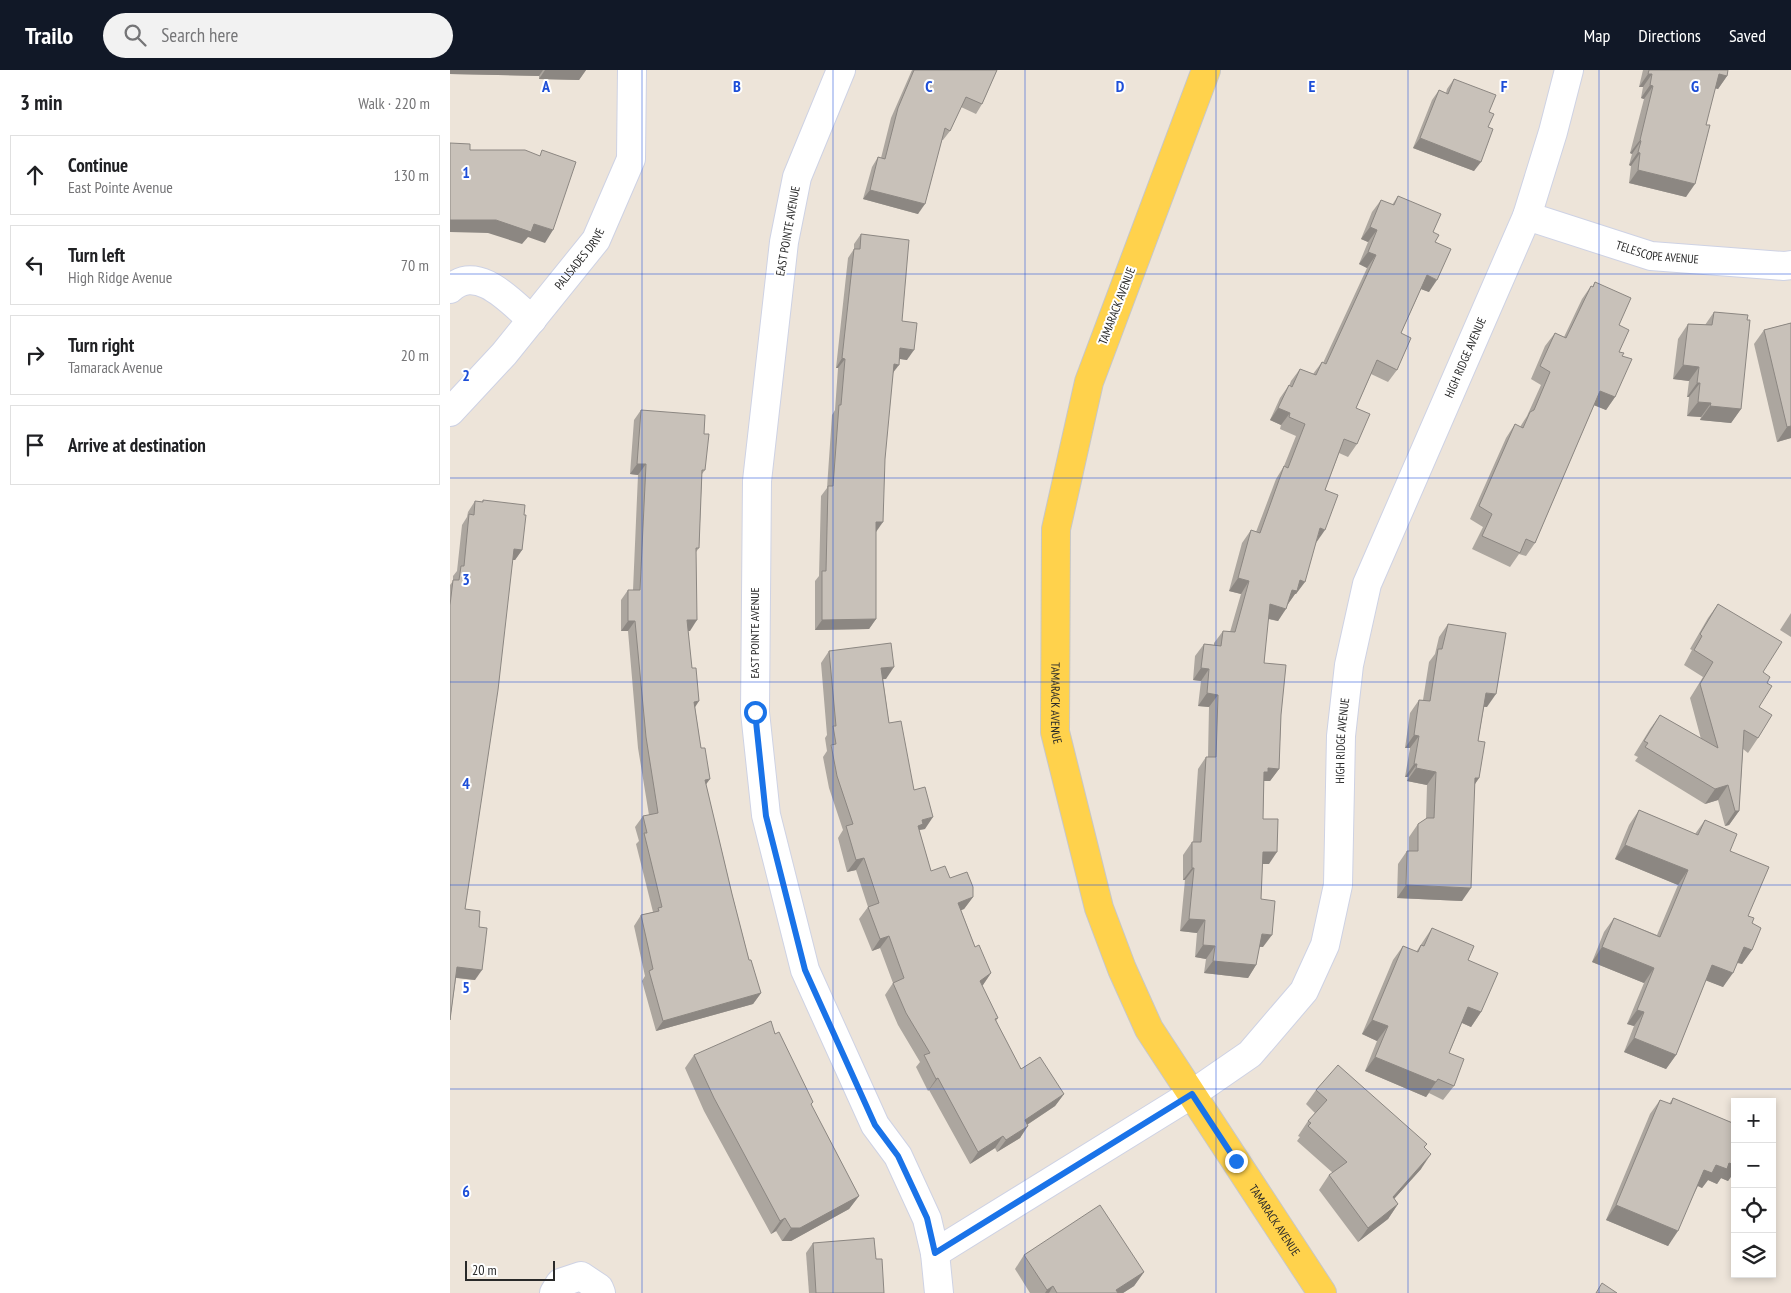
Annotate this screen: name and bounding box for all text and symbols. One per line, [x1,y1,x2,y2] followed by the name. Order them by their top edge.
[103,13,453,58] search box
[25,20,73,51] text: Trailo
[121,21,149,49] icon: search
[161,23,238,47] text: Search here
[1584,24,1610,47] text: Map
[1638,24,1701,47] text: Directions
[1729,24,1766,47] text: Saved
[541,76,551,96] text: A
[733,76,741,96] text: B
[925,76,933,96] text: C
[1116,76,1125,96] text: D
[1309,76,1316,96] text: E
[1501,76,1508,96] text: F
[1691,76,1699,96] text: G
[20,89,62,116] text: 3 min
[358,93,430,113] text: Walk · 220 m
[68,153,128,177] text: Continue
[21,161,49,189] icon: ahead
[462,162,470,182] text: 1
[394,165,429,185] text: 130 m
[68,177,173,197] text: East Pointe Avenue
[772,185,803,277] street label: EAST POINTE AVENUE
[551,226,607,292] street label: PALISADES DRIVE
[1614,237,1699,267] street label: TELESCOPE AVENUE
[68,243,125,267] text: Turn left
[21,251,49,279] icon: left
[401,255,429,275] text: 70 m
[1095,265,1138,347] street label: TAMARACK AVENUE
[68,267,172,287] text: High Ridge Avenue
[1441,315,1489,400] street label: HIGH RIDGE AVENUE
[68,333,134,357] text: Turn right
[21,341,49,369] icon: right
[401,345,429,365] text: 20 m
[68,357,163,377] text: Tamarack Avenue
[462,365,470,385] text: 2
[21,431,49,459] icon: arrive
[68,433,206,457] text: Arrive at destination
[462,569,470,589] text: 3
[747,587,762,679] street label: EAST POINTE AVENUE
[1048,662,1066,745] street label: TAMARACK AVENUE
[1332,697,1352,784] street label: HIGH RIDGE AVENUE
[744,701,767,724] route start
[462,773,470,793] text: 4
[462,977,470,997] text: 5
[1731,1098,1776,1278] map controls
[1731,1098,1776,1143] button: +
[1731,1143,1776,1188] button: −
[1225,1150,1248,1173] route end
[462,1181,470,1201] text: 6
[1246,1182,1303,1258] street label: TAMARACK AVENUE
[1731,1188,1776,1233] button: locate
[1731,1233,1776,1278] button: layers
[465,1258,555,1281] scale bar
[472,1261,497,1279] text: 20 m

